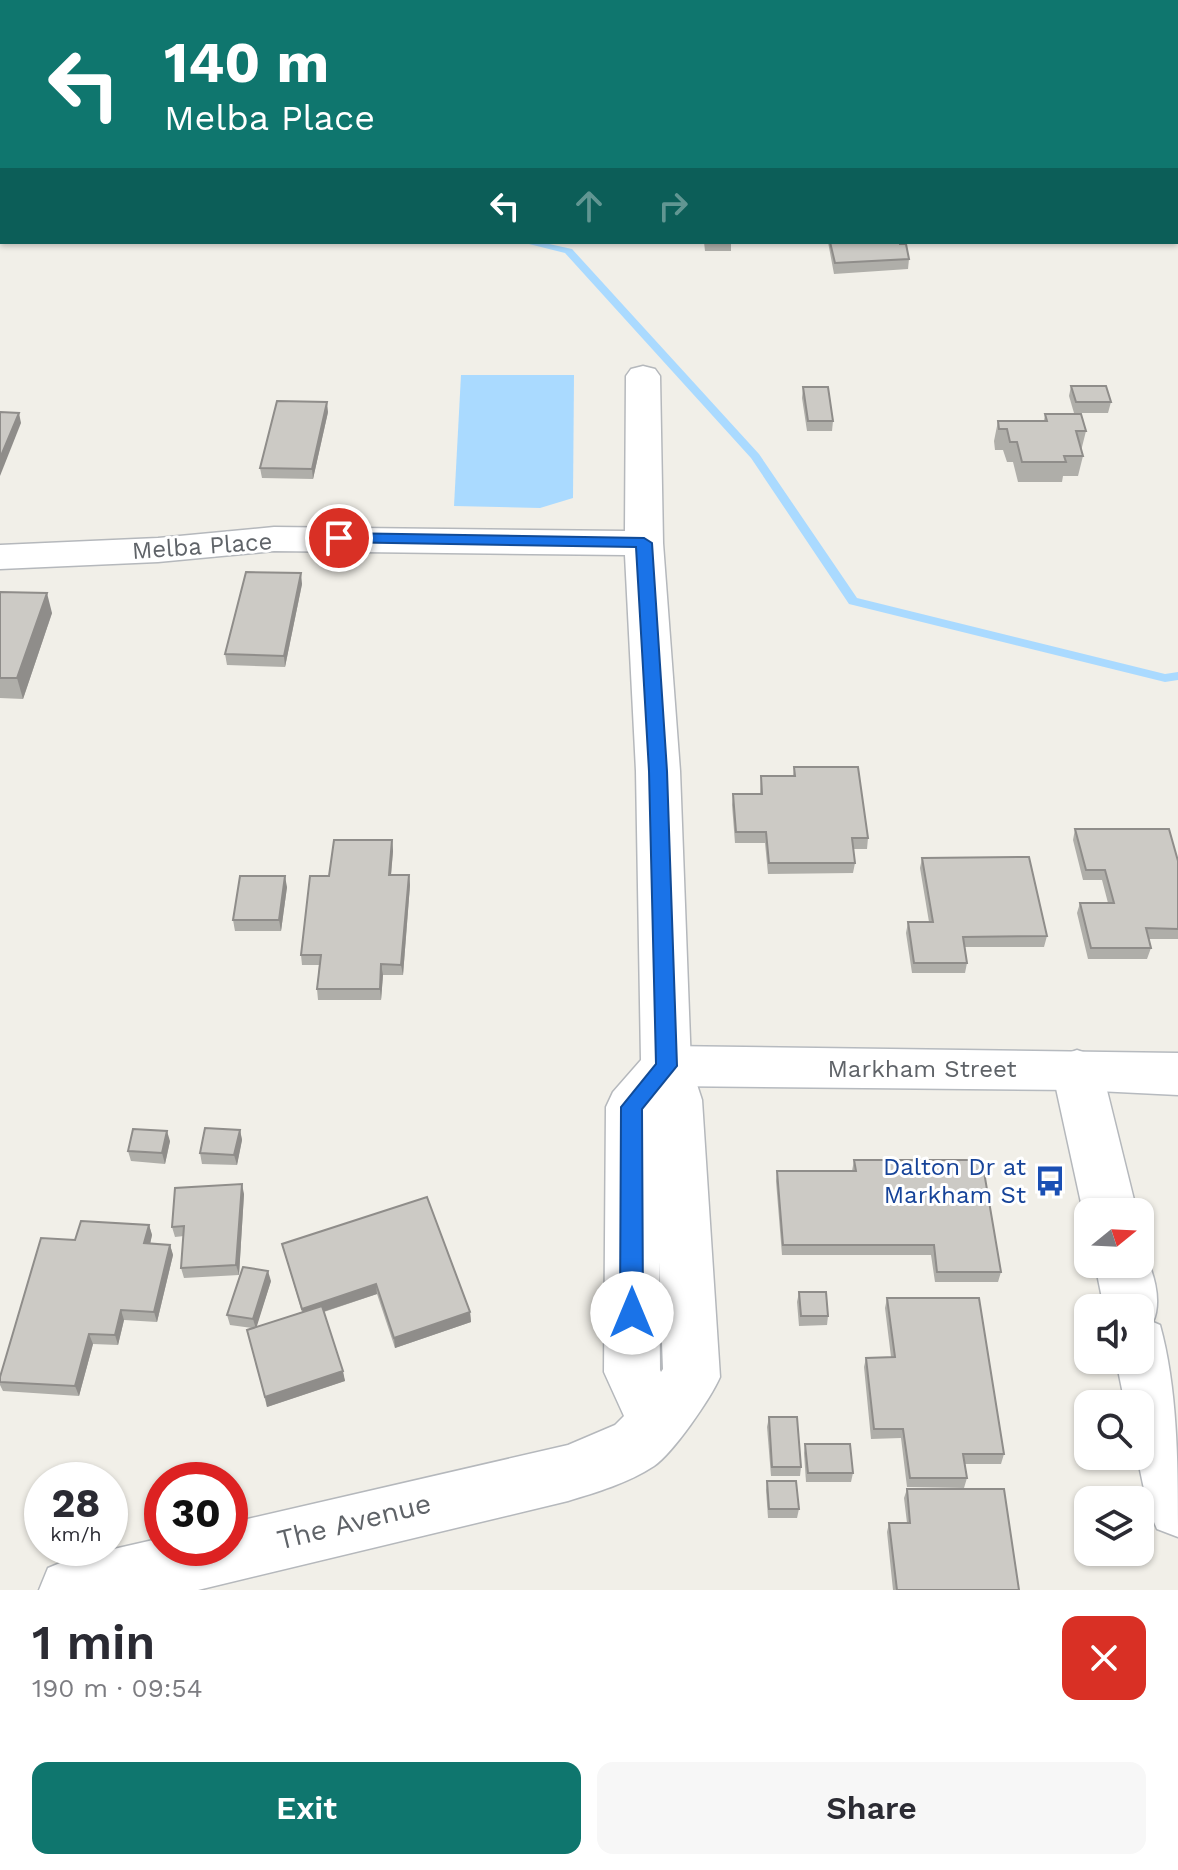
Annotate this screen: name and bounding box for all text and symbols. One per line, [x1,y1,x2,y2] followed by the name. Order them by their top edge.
[164,30,329,96] text: 140 m
[32,32,136,136] icon: left
[164,97,375,139] text: Melba Place
[483,184,527,228] icon: left
[567,184,611,228] icon: ahead
[651,184,695,228] icon: right
[305,504,373,572] pin
[317,516,361,560] icon: arrive
[131,527,273,565] street label: Melba Place
[827,1055,1017,1083] street label: Markham Street
[883,1153,1026,1209] place label: Dalton Dr at Markham St
[1033,1164,1067,1198] bus stop icon: Dalton Dr at Markham St
[1074,1198,1154,1278] north arrow
[1074,1198,1154,1566] map controls
[590,1271,674,1355] position arrow
[1074,1294,1154,1374] button: sound
[1074,1390,1154,1470] button: search
[144,1462,248,1566] speed limit sign: 30
[52,1480,100,1527] text: 28
[274,1486,434,1557] street label: The Avenue
[1074,1486,1154,1566] button: layers
[50,1522,102,1546] text: km/h
[32,1614,155,1671] text: 1 min
[1062,1616,1146,1700] button: close
[32,1673,203,1703] text: 190 m · 09:54
[32,1762,581,1854] button: Exit
[597,1762,1146,1854] button: Share

